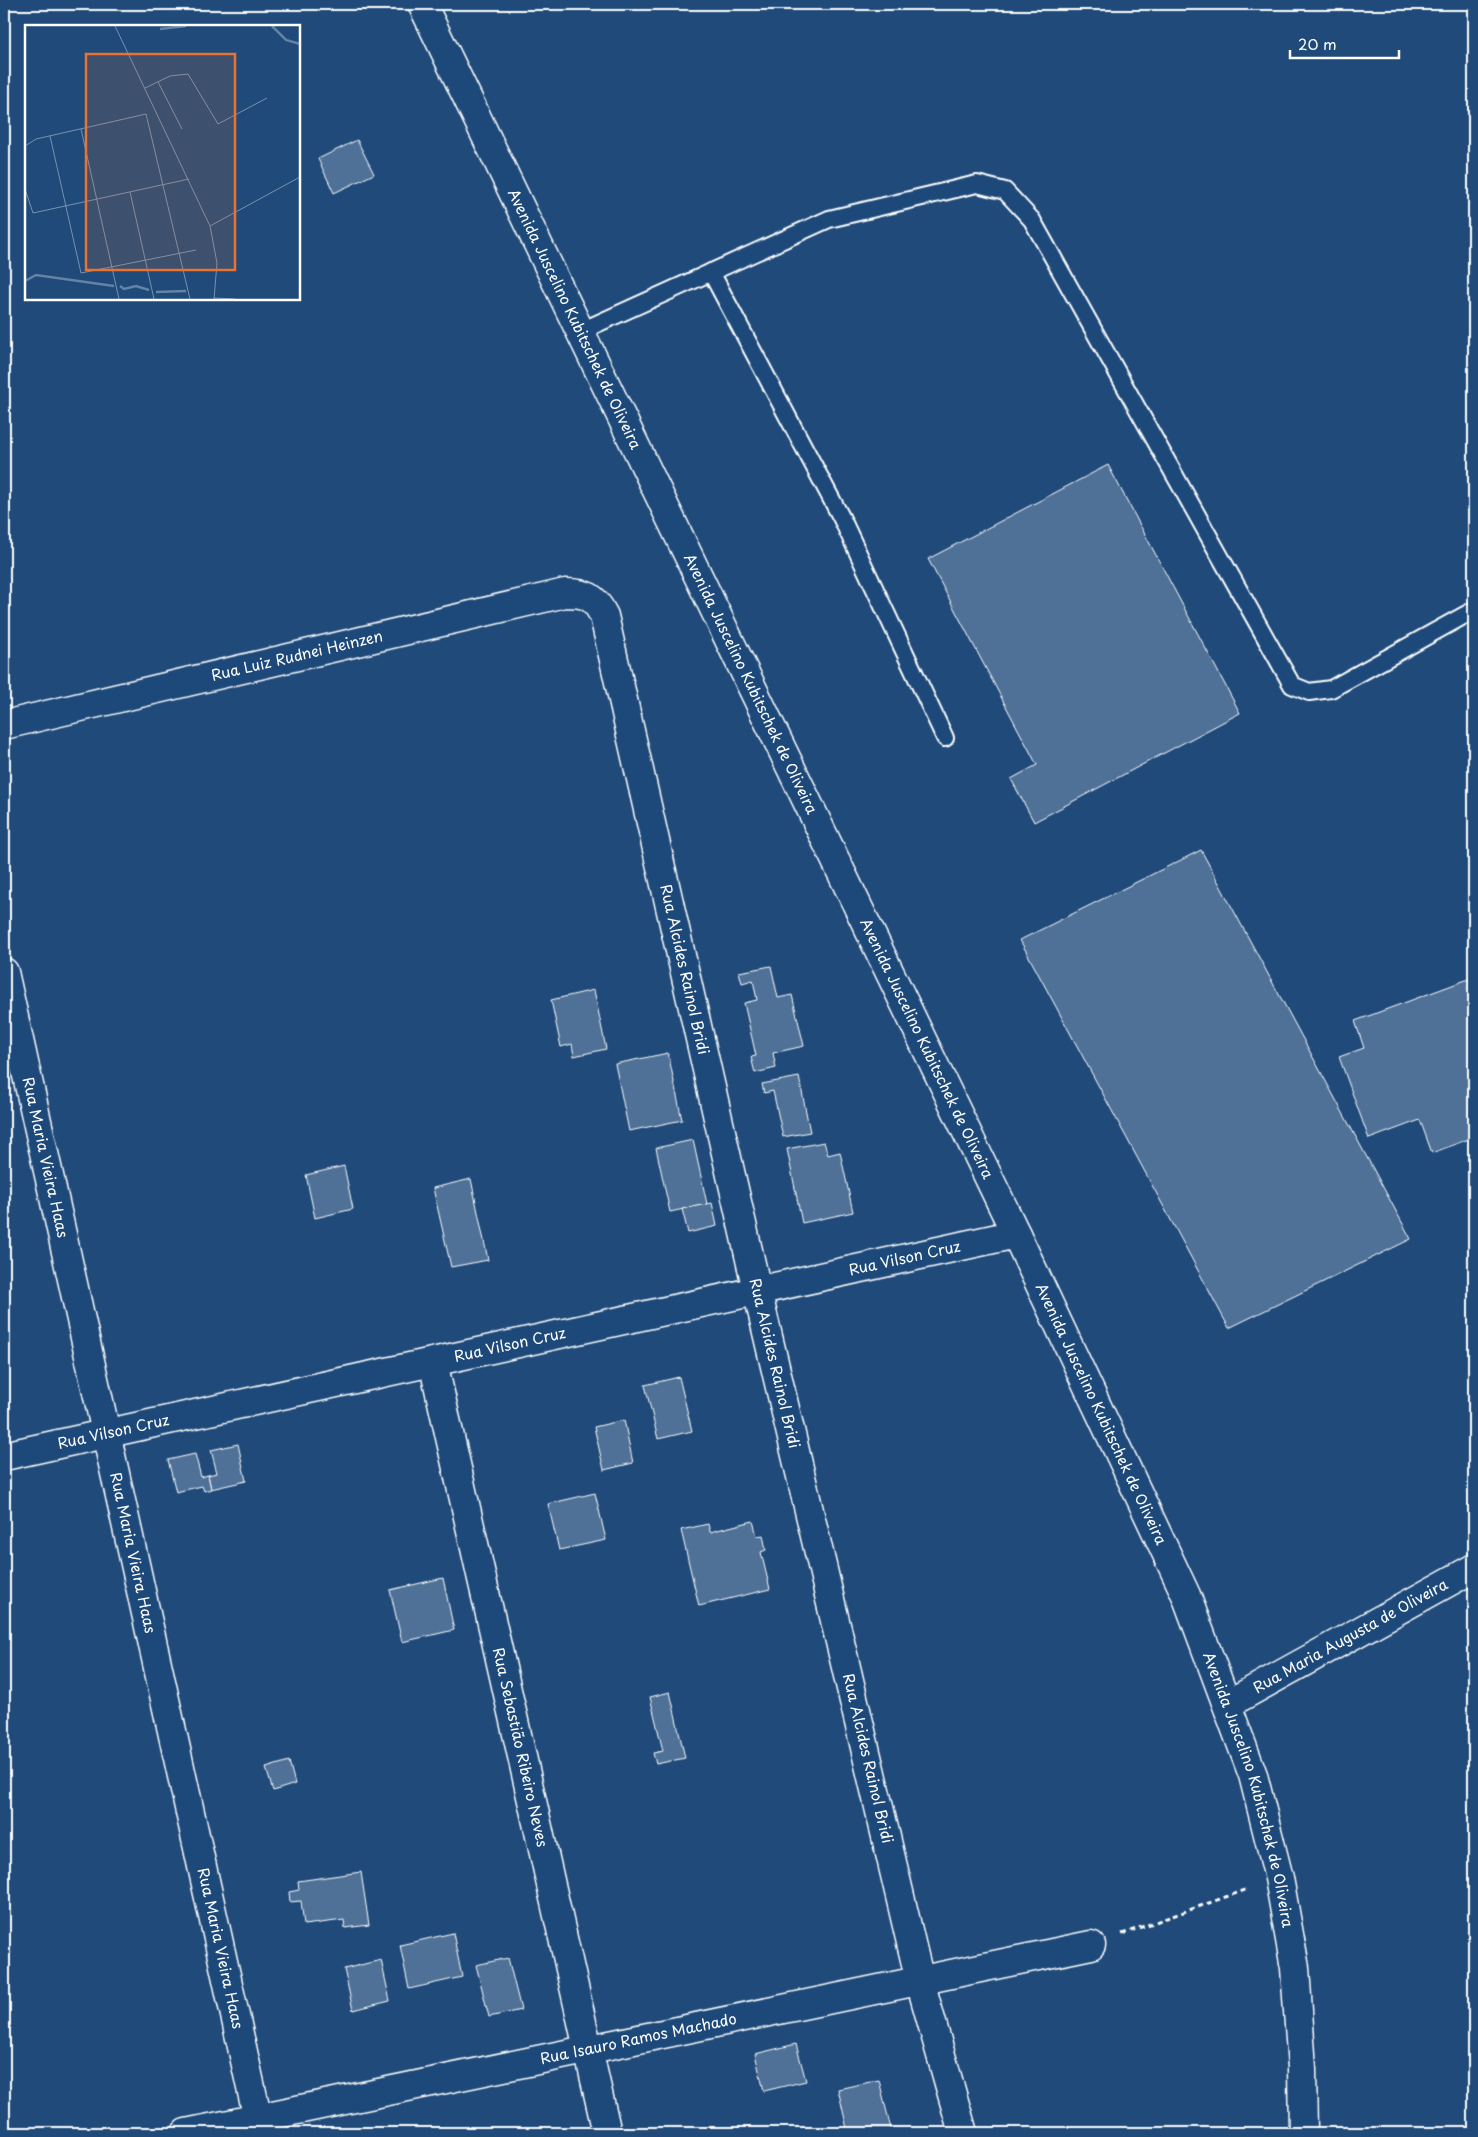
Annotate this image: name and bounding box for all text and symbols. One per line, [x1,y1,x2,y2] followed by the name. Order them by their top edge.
[25,25,300,300] inset map
[1290,28,1399,60] scale bar
[1298,32,1337,55] text: 20 m
[503,184,648,453] street label: Avenida Juscelino Kubitschek de Oliveira
[679,549,824,817] street label: Avenida Juscelino Kubitschek de Oliveira
[209,623,385,686] street label: Rua Luiz Rudnei Heinzen
[655,882,716,1057] street label: Rua Alcides Rainol Bridi
[855,914,1000,1182] street label: Avenida Juscelino Kubitschek de Oliveira
[18,1075,76,1240] street label: Rua Maria Vieira Haas
[846,1234,962,1280] street label: Rua Vilson Cruz
[745,1276,807,1450] street label: Rua Alcides Rainol Bridi
[1031,1279,1174,1548] street label: Avenida Juscelino Kubitschek de Oliveira
[452,1320,568,1367] street label: Rua Vilson Cruz
[55,1407,171,1454] street label: Rua Vilson Cruz
[105,1470,163,1635] street label: Rua Maria Vieira Haas
[1248,1572,1451,1698] street label: Rua Maria Augusta de Oliveira
[488,1645,555,1849] street label: Rua Sebastião Ribeiro Neves
[1198,1648,1301,1929] street label: Avenida Juscelino Kubitschek de Oliveira
[838,1671,900,1846] street label: Rua Alcides Rainol Bridi
[193,1865,251,2031] street label: Rua Maria Vieira Haas
[538,2006,738,2069] street label: Rua Isauro Ramos Machado

